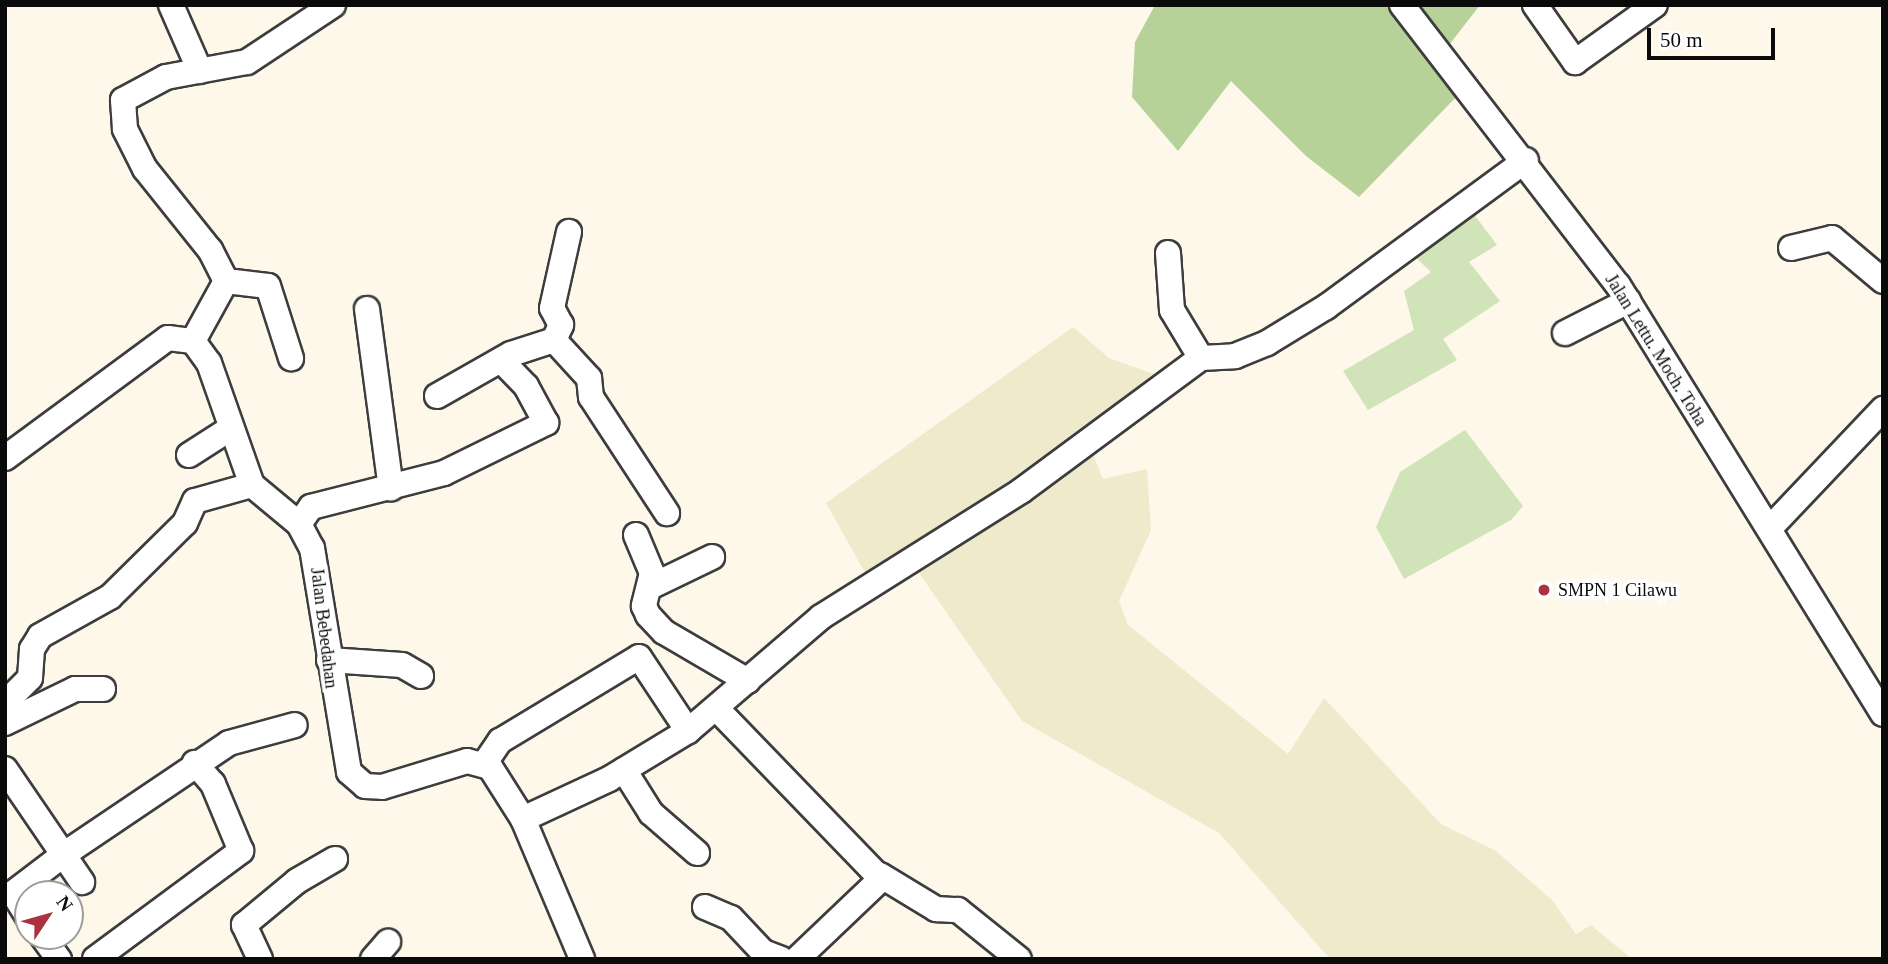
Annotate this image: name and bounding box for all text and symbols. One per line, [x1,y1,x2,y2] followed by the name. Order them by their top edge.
[1650,14,1778,58] scale bar
[1660,28,1703,52] text: 50 m
[1600,270,1712,430] street label: Jalan Lettu. Moch. Toha
[306,566,342,690] street label: Jalan Bebedahan
[1558,579,1677,601] place label: SMPN 1 Cilawu
[1536,582,1552,598] marker: SMPN 1 Cilawu
[14,880,84,950] north arrow
[52,892,77,915] text: N

